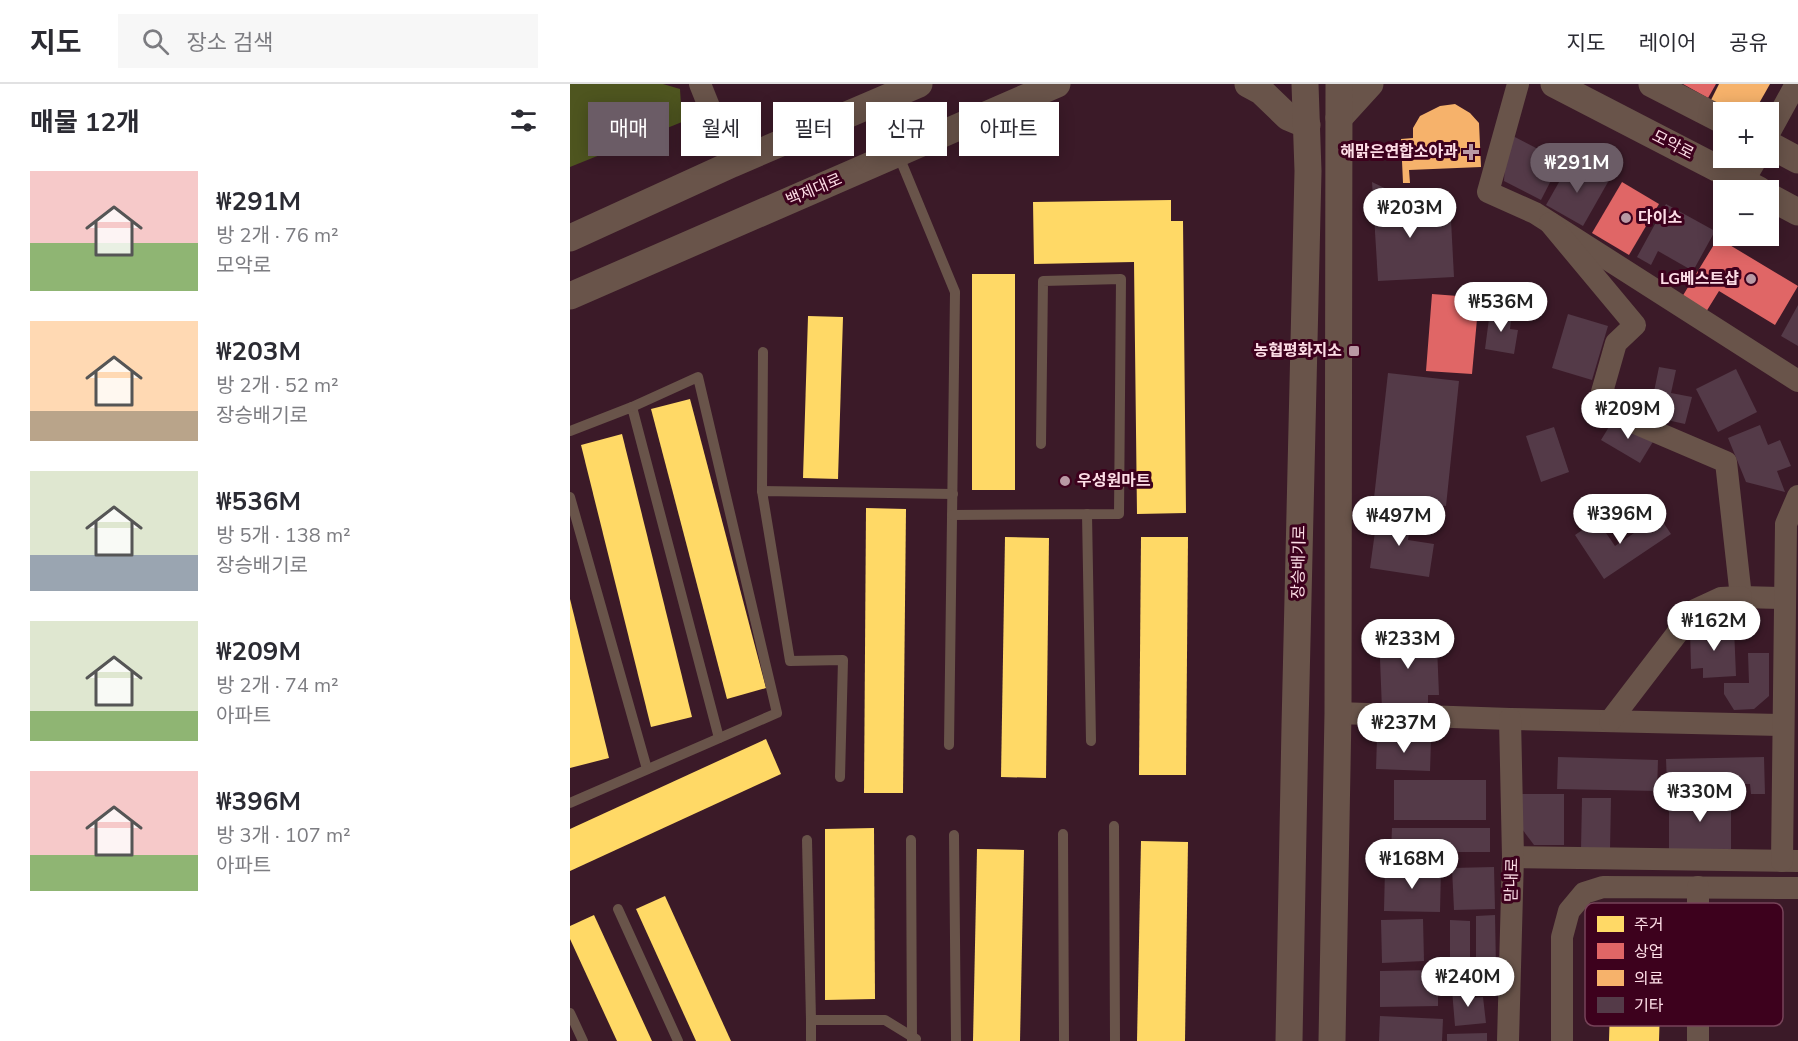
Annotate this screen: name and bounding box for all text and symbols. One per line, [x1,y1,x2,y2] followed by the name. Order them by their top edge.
[118,14,538,68] search box
[30,24,82,62] text: 지도
[139,25,172,58] icon: search
[187,28,273,58] text: 장소 검색
[1567,29,1605,57] text: 지도
[1638,29,1696,57] text: 레이어
[1729,29,1768,57] text: 공유
[588,102,669,156] chip: 매매
[681,102,761,156] chip: 월세
[773,102,854,156] chip: 필터
[866,102,947,156] chip: 신규
[959,102,1059,156] chip: 아파트
[1713,102,1779,246] map controls
[1713,102,1779,168] button: +
[507,104,540,137] icon: filters
[30,105,140,140] text: 매물 12개
[1648,125,1698,165] street label: 모악로
[1340,141,1458,163] place label: 해맑은연합소아과
[1462,143,1480,161] marker: 해맑은연합소아과
[1535,143,1619,194] pin: ₩291M
[1544,149,1610,176] text: ₩291M
[783,168,846,212] street label: 백제대로
[1713,180,1779,246] button: −
[216,184,301,219] text: ₩291M
[1368,188,1452,239] pin: ₩203M
[1377,194,1443,221] text: ₩203M
[78,195,150,267] icon: home
[1638,207,1682,229] place label: 다이소
[1619,211,1633,225] marker: 다이소
[216,222,339,249] text: 방 2개 · 76 m²
[216,252,271,279] text: 모악로
[1660,268,1739,290] place label: LG베스트샵
[1744,272,1758,286] marker: LG베스트샵
[1459,282,1543,333] pin: ₩536M
[1468,288,1534,315] text: ₩536M
[216,334,301,369] text: ₩203M
[1254,340,1342,362] place label: 농협평화지소
[1347,344,1361,358] marker: 농협평화지소
[78,345,150,417] icon: home
[216,372,339,399] text: 방 2개 · 52 m²
[1586,389,1670,440] pin: ₩209M
[1595,395,1661,422] text: ₩209M
[216,402,308,429] text: 장승배기로
[1077,470,1151,492] place label: 우성원마트
[1058,474,1072,488] marker: 우성원마트
[216,484,301,519] text: ₩536M
[1578,494,1662,545] pin: ₩396M
[78,495,150,567] icon: home
[1357,496,1441,547] pin: ₩497M
[1587,500,1653,527] text: ₩396M
[1366,502,1432,529] text: ₩497M
[216,522,351,549] text: 방 5개 · 138 m²
[1287,525,1311,599] street label: 장승배기로
[216,552,308,579] text: 장승배기로
[1672,601,1756,652] pin: ₩162M
[1681,607,1747,634] text: ₩162M
[1366,619,1450,670] pin: ₩233M
[1375,625,1441,652] text: ₩233M
[216,634,301,669] text: ₩209M
[78,645,150,717] icon: home
[216,672,339,699] text: 방 2개 · 74 m²
[216,702,271,729] text: 아파트
[1362,703,1446,754] pin: ₩237M
[1371,709,1437,736] text: ₩237M
[1658,772,1742,823] pin: ₩330M
[1667,778,1733,805] text: ₩330M
[216,784,301,819] text: ₩396M
[78,795,150,867] icon: home
[216,822,351,849] text: 방 3개 · 107 m²
[1370,839,1454,890] pin: ₩168M
[1379,845,1445,872] text: ₩168M
[216,852,271,879] text: 아파트
[1501,857,1523,902] street label: 맏내로
[1585,903,1783,1026] legend
[1634,914,1663,936] text: 주거
[1634,941,1663,963] text: 상업
[1426,957,1510,1008] pin: ₩240M
[1435,963,1501,990] text: ₩240M
[1634,968,1663,990] text: 의료
[1634,995,1664,1017] text: 기타

